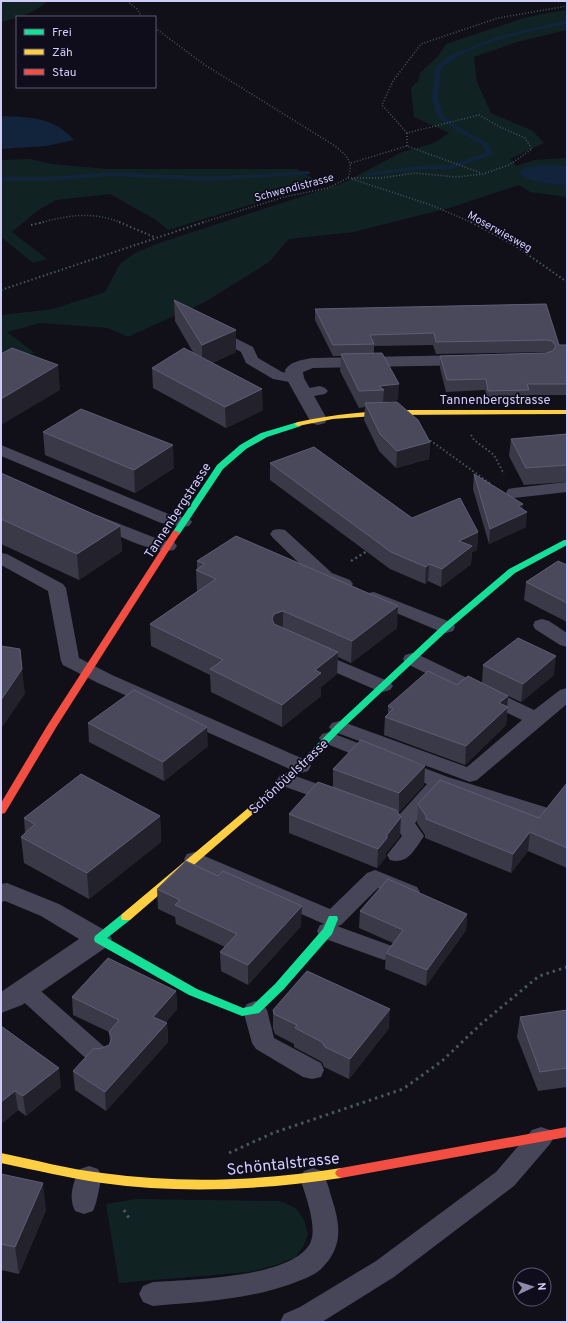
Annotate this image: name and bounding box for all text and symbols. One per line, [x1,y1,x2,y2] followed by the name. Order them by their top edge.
[16,16,156,88] legend
[52,25,72,41] text: Frei
[52,45,73,61] text: Zäh
[52,65,77,81] text: Stau
[253,171,336,205] street label: Schwendistrasse
[465,208,534,255] street label: Moserwiesweg
[440,393,550,409] street label: Tannenbergstrasse
[142,460,216,562] street label: Tannenbergstrasse
[246,737,332,818] street label: Schönbüelstrasse
[226,1149,341,1181] street label: Schöntalstrasse
[512,1267,552,1307] north arrow
[534,1282,548,1291] text: N

